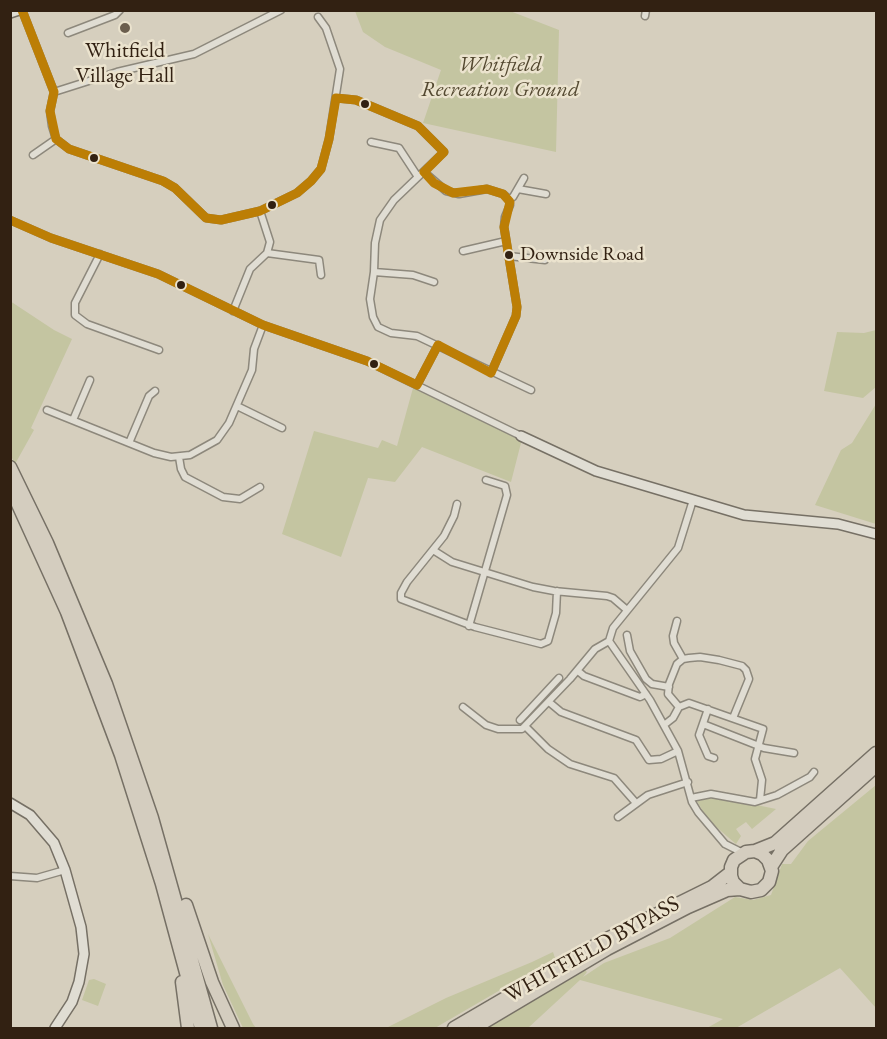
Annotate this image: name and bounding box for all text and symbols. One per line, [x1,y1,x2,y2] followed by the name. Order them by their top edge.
[118,21,132,35] marker: Whitfield Village Hall
[76,38,174,90] place label: Whitfield Village Hall
[421,52,579,104] park label: Whitfield Recreation Ground
[359,98,371,110] unlabelled marker
[88,152,100,164] unlabelled marker
[266,199,278,211] unlabelled marker
[520,243,644,267] place label: Downside Road
[503,249,515,261] marker: Downside Road
[175,279,187,291] unlabelled marker
[368,358,380,370] unlabelled marker
[500,891,684,1009] street label: WHITFIELD BYPASS

